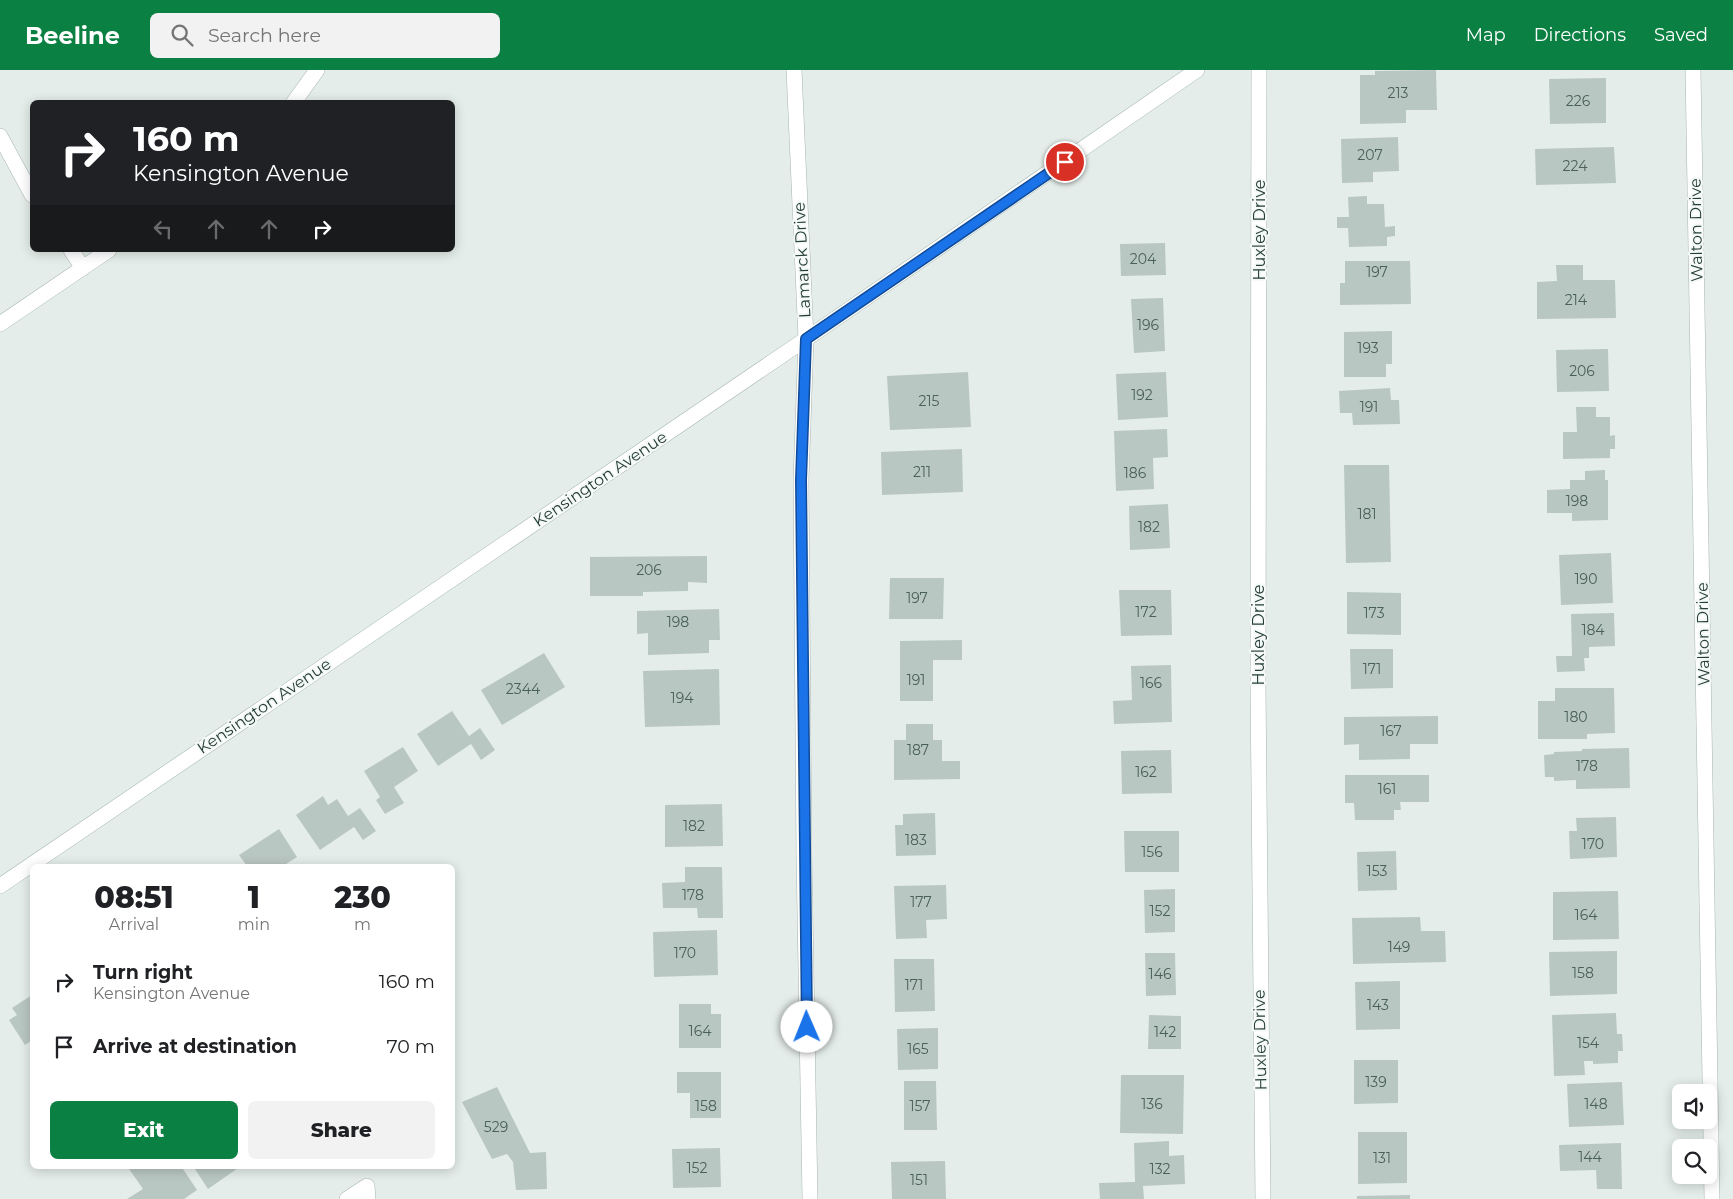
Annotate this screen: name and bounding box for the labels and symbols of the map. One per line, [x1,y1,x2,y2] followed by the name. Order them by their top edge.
[1388,84,1409,102] house number: 213
[1566,92,1591,110] house number: 226
[1044,141,1086,183] pin
[1357,146,1383,164] house number: 207
[1563,157,1588,175] house number: 224
[1686,178,1706,282] street label: Walton Drive
[1250,180,1269,280] street label: Huxley Drive
[789,202,815,318] street label: Lamarck Drive
[1130,250,1157,268] house number: 204
[1366,263,1388,281] house number: 197
[1565,291,1588,309] house number: 214
[1137,316,1160,334] house number: 196
[1357,339,1379,357] house number: 193
[1569,362,1595,380] house number: 206
[1131,386,1153,404] house number: 192
[919,392,940,410] house number: 215
[1360,398,1378,416] house number: 191
[530,427,670,531] street label: Kensington Avenue
[913,463,931,481] house number: 211
[1124,464,1147,482] house number: 186
[1566,492,1588,510] house number: 198
[1357,505,1377,523] house number: 181
[1138,518,1160,536] house number: 182
[636,561,662,579] house number: 206
[1575,570,1597,588] house number: 190
[1693,582,1713,686] street label: Walton Drive
[1249,585,1268,685] street label: Huxley Drive
[906,589,928,607] house number: 197
[1135,603,1157,621] house number: 172
[1363,604,1385,622] house number: 173
[667,613,689,631] house number: 198
[1581,621,1605,639] house number: 184
[194,654,334,758] street label: Kensington Avenue
[1363,660,1381,678] house number: 171
[907,671,925,689] house number: 191
[1140,674,1163,692] house number: 166
[506,680,541,698] house number: 2344
[671,689,694,707] house number: 194
[1564,708,1588,726] house number: 180
[1380,722,1402,740] house number: 167
[907,741,929,759] house number: 187
[1576,757,1598,775] house number: 178
[1135,763,1157,781] house number: 162
[1378,780,1396,798] house number: 161
[683,817,705,835] house number: 182
[905,831,927,849] house number: 183
[1582,835,1604,853] house number: 170
[1141,843,1163,861] house number: 156
[1367,862,1388,880] house number: 153
[682,886,704,904] house number: 178
[910,893,932,911] house number: 177
[1150,902,1170,920] house number: 152
[1575,906,1598,924] house number: 164
[1388,938,1410,956] house number: 149
[674,944,696,962] house number: 170
[1572,964,1594,982] house number: 158
[1149,965,1172,983] house number: 146
[905,976,923,994] house number: 171
[1250,989,1270,1091] street label: Huxley Drive
[1367,996,1389,1014] house number: 143
[780,1000,832,1052] position arrow
[689,1022,712,1040] house number: 164
[1154,1023,1176,1041] house number: 142
[1577,1034,1600,1052] house number: 154
[907,1040,929,1058] house number: 165
[1365,1073,1387,1091] house number: 139
[1141,1095,1163,1113] house number: 136
[1584,1095,1608,1113] house number: 148
[695,1097,717,1115] house number: 158
[909,1097,931,1115] house number: 157
[484,1118,508,1136] house number: 529
[1578,1148,1603,1166] house number: 144
[1373,1149,1391,1167] house number: 131
[687,1159,707,1177] house number: 152
[1150,1160,1170,1178] house number: 132
[910,1171,928,1189] house number: 151

